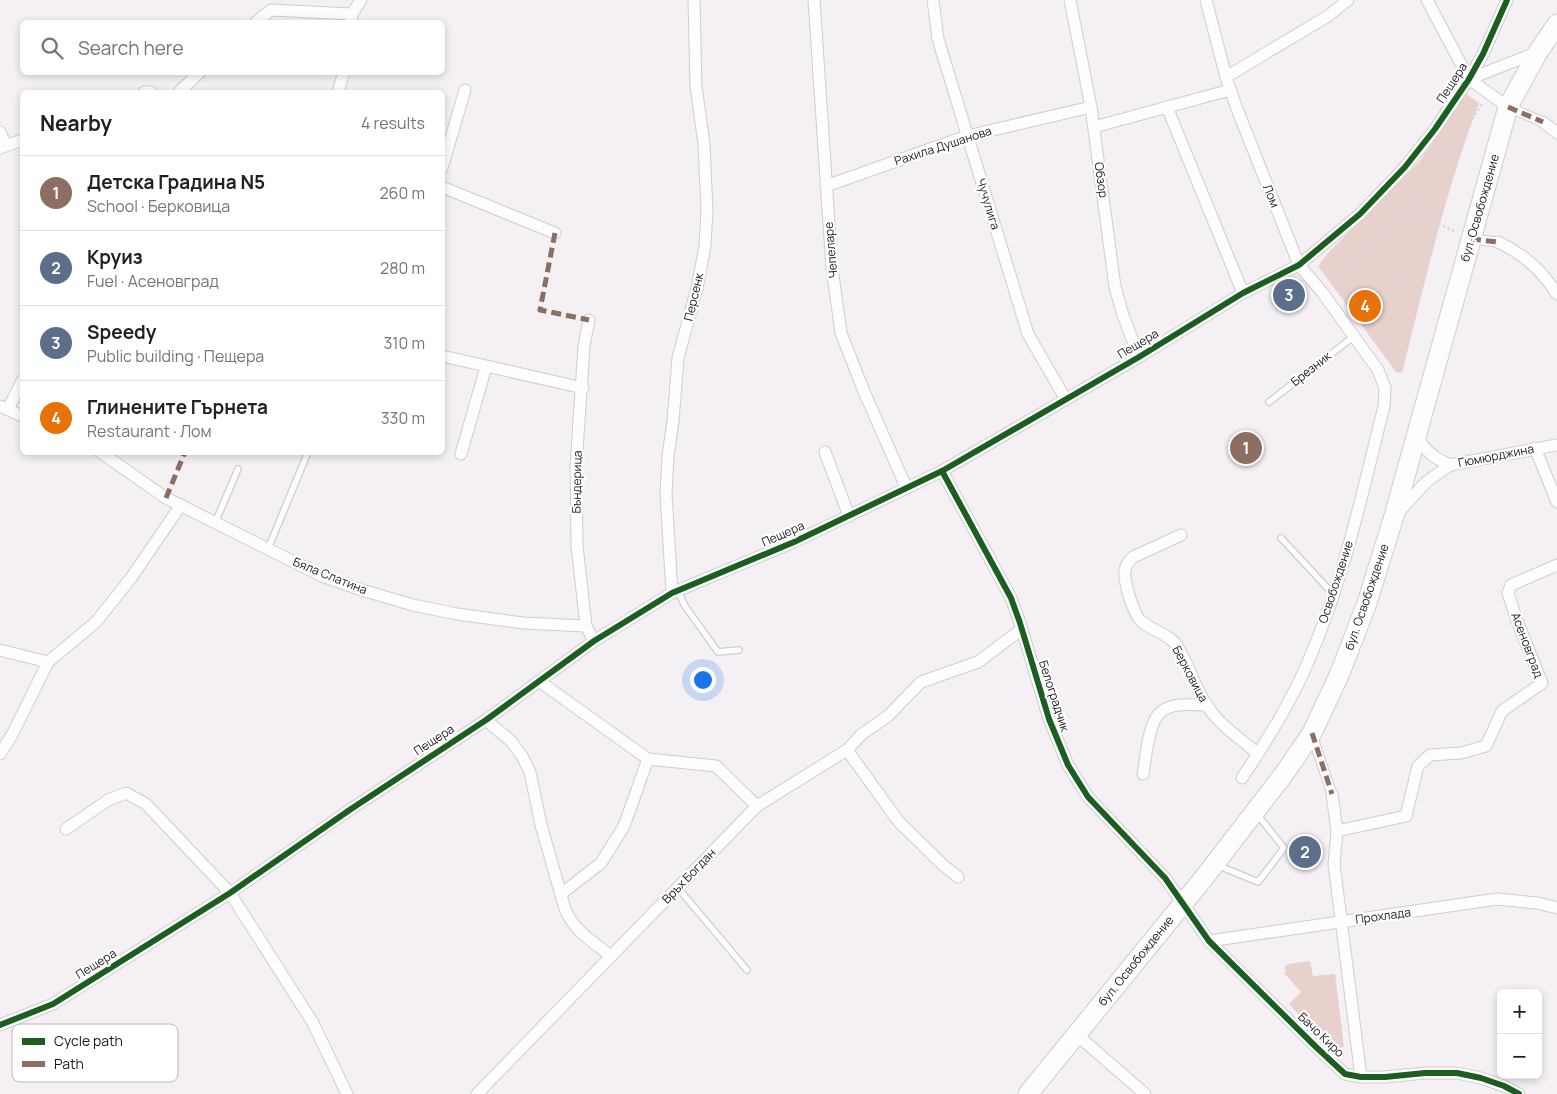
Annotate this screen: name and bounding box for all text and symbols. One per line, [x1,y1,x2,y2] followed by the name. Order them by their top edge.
[20,20,445,75] search box
[38,34,66,62] icon: search
[78,35,184,61] text: Search here
[1432,59,1471,106] street label: Пещера
[40,109,112,137] text: Nearby
[361,112,425,134] text: 4 results
[892,122,994,169] street label: Рахила Душанова
[1456,152,1503,264] street label: бул. Освобождение
[1091,161,1112,199] street label: Обзор
[87,169,265,195] text: Детска Градина N5
[973,176,1004,231] street label: Чучулига
[52,182,60,204] text: 1
[379,182,425,204] text: 260 m
[1259,182,1284,210] street label: Лом
[87,195,230,217] text: School · Берковица
[820,221,841,279] street label: Чепеларе
[87,244,143,270] text: Круиз
[51,257,61,279] text: 2
[380,257,425,279] text: 280 m
[87,270,219,292] text: Fuel · Асеновград
[680,270,708,323] street label: Персенк
[1273,276,1305,314] pin: 3
[1349,287,1381,325] pin: 4
[87,319,156,345] text: Speedy
[1114,325,1162,363] street label: Пещера
[51,332,61,354] text: 3
[383,332,425,354] text: 310 m
[87,345,264,367] text: Public building · Пещера
[1287,347,1335,390] street label: Брезник
[87,394,268,420] text: Глинените Гърнета
[51,407,61,429] text: 4
[381,407,425,429] text: 330 m
[87,420,212,442] text: Restaurant · Лом
[1230,429,1262,467] pin: 1
[1457,440,1535,471] street label: Гюмюрджина
[567,450,586,514] street label: Бъндерица
[759,517,807,551] street label: Пещера
[1314,538,1357,625] street label: Освобождение
[1340,541,1393,652] street label: бул. Освобождение
[291,553,370,598] street label: Бяла Слатина
[1507,610,1548,680] street label: Асеновград
[1168,643,1212,705] street label: Берковица
[1035,658,1074,735] street label: Белоградчик
[690,667,716,693] your location
[410,720,457,759] street label: Пещера
[1289,833,1321,871] pin: 2
[658,844,719,907] street label: Връх Богдан
[1354,903,1412,928] street label: Прохлада
[1094,912,1177,1009] street label: бул. Освобождение
[72,944,119,983] street label: Пещера
[1497,989,1542,1079] map controls
[1497,989,1542,1034] button: +
[1295,1008,1348,1061] street label: Бачо Киро
[12,1024,178,1082] legend
[54,1031,123,1050] text: Cycle path
[1497,1034,1542,1079] button: −
[54,1054,84,1073] text: Path

